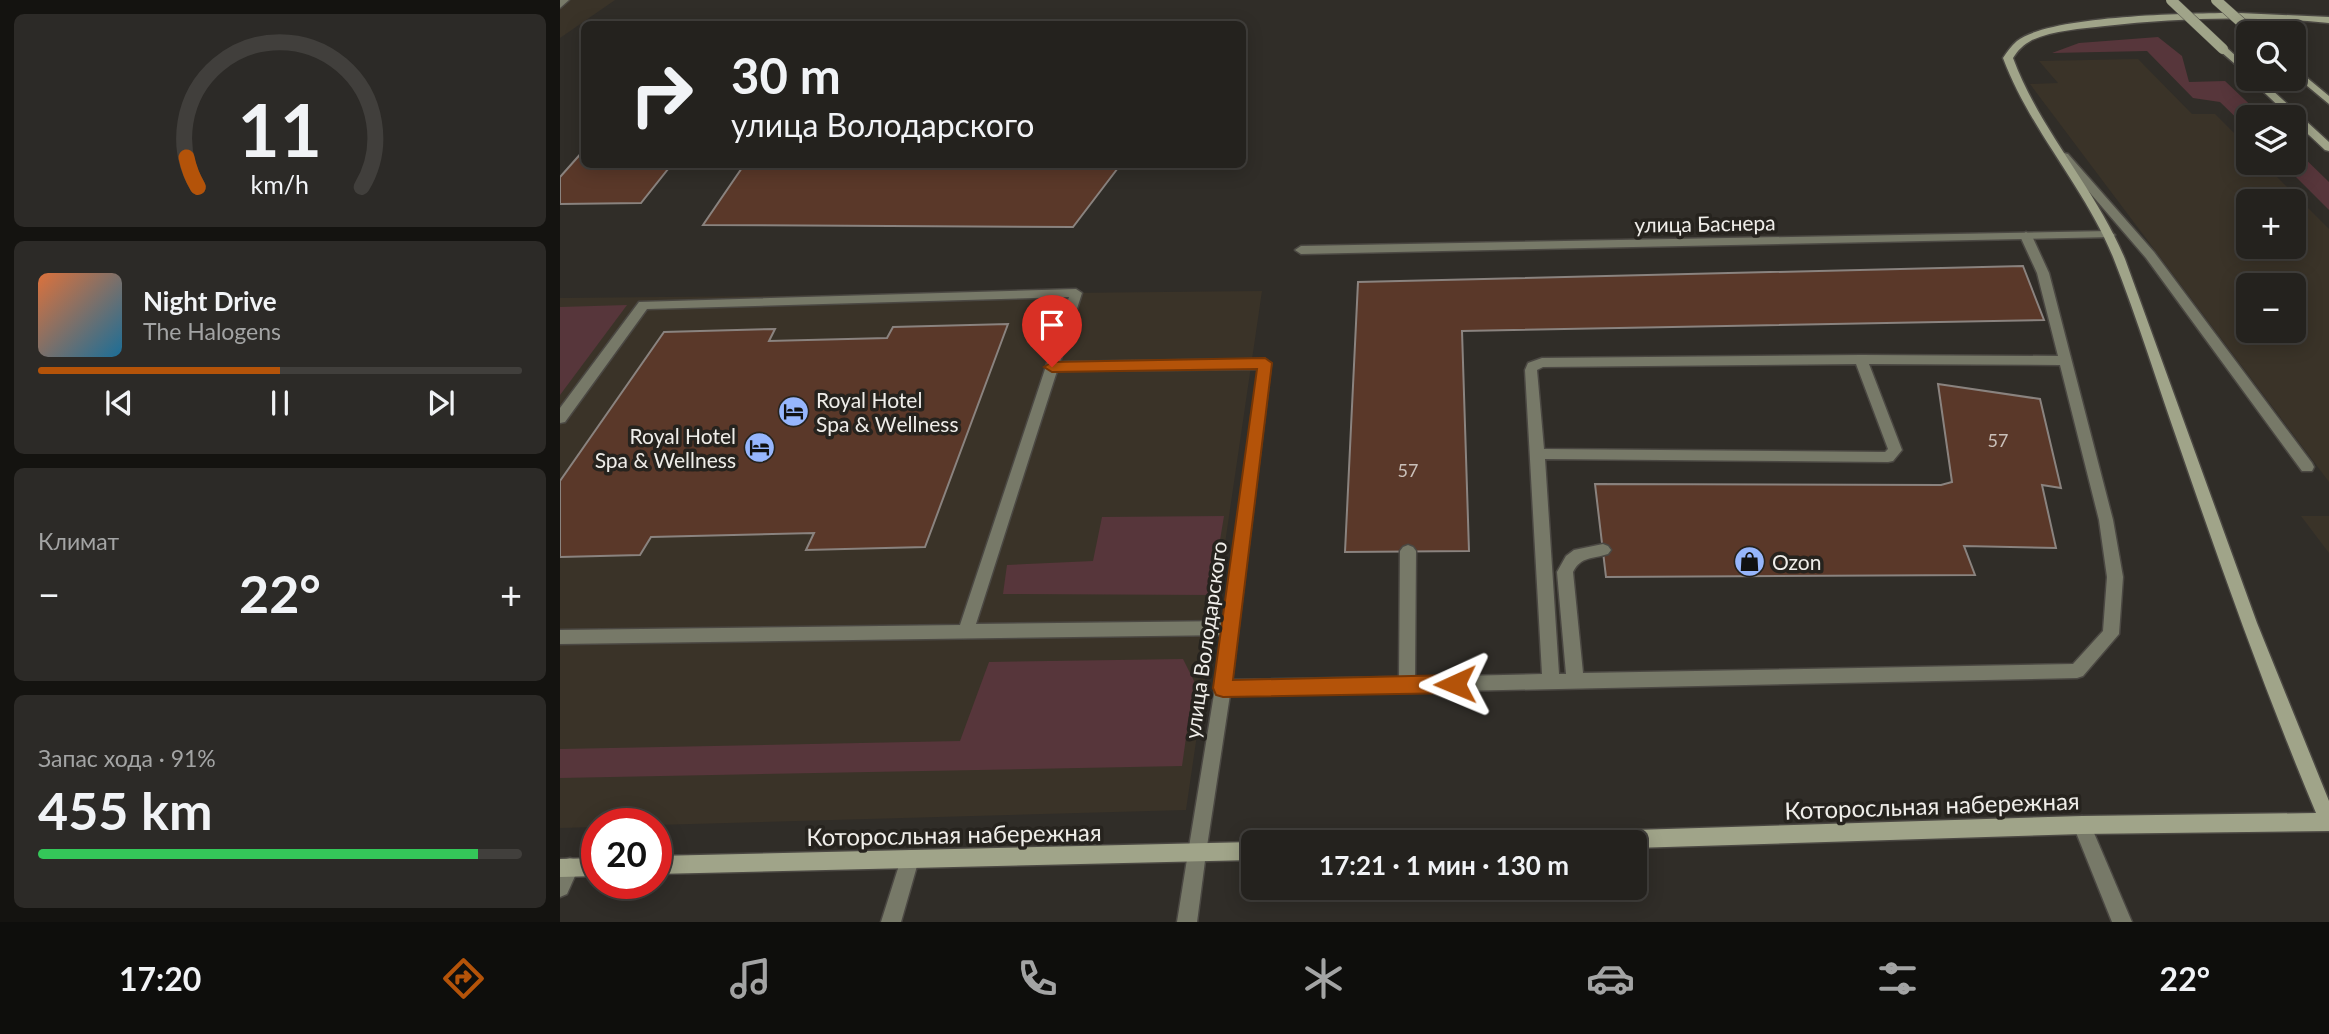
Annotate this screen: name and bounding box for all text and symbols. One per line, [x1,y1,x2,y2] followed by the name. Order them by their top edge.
[2236,21,2306,343] map controls
[2236,21,2306,91] button: search
[731,46,841,104] text: 30 m
[616,49,707,140] icon: right
[238,85,322,173] text: 11
[731,105,1035,144] text: улица Володарского
[2236,105,2306,175] button: layers
[251,168,309,198] text: km/h
[2236,189,2306,259] button: +
[1634,209,1776,237] street label: улица Баснера
[2236,273,2306,343] button: −
[143,285,277,317] text: Night Drive
[1022,295,1082,367] pin
[1033,306,1071,344] icon: arrive
[143,317,281,345] text: The Halogens
[100,384,138,422] icon: previous
[261,384,299,422] icon: pause
[422,384,460,422] icon: next
[816,387,959,436] place label: Royal Hotel Spa & Wеllness
[776,394,810,428] hotel icon: Royal Hotel Spa & Wеllness
[595,423,736,472] place label: Royal Hotel Spa & Wellness
[1988,429,2008,451] house number: 57
[742,430,776,464] hotel icon: Royal Hotel Spa & Wellness
[1398,459,1418,481] house number: 57
[38,527,119,555] text: Климат
[1179,540,1231,740] street label: улица Володарского
[1732,544,1766,578] shop icon: Ozon
[1772,549,1822,574] place label: Ozon
[239,562,321,624] text: 22°
[38,571,60,617] text: −
[500,571,522,617] text: +
[1418,647,1492,721] position arrow
[38,744,216,772] text: Запас хода · 91%
[38,779,212,841] text: 455 km
[1784,785,2080,825] street label: Которосльная набережная
[581,808,672,899] speed limit sign: 20
[806,817,1102,851] street label: Которосльная набережная
[1319,849,1569,881] text: 17:21 · 1 мин · 130 m
[439,954,488,1003] icon: directions
[726,954,775,1003] icon: music
[1013,954,1062,1003] icon: phone
[1299,954,1348,1003] icon: climate
[1586,954,1635,1003] icon: car
[1873,954,1922,1003] icon: filters
[119,959,201,998] text: 17:20
[2160,959,2210,998] text: 22°

